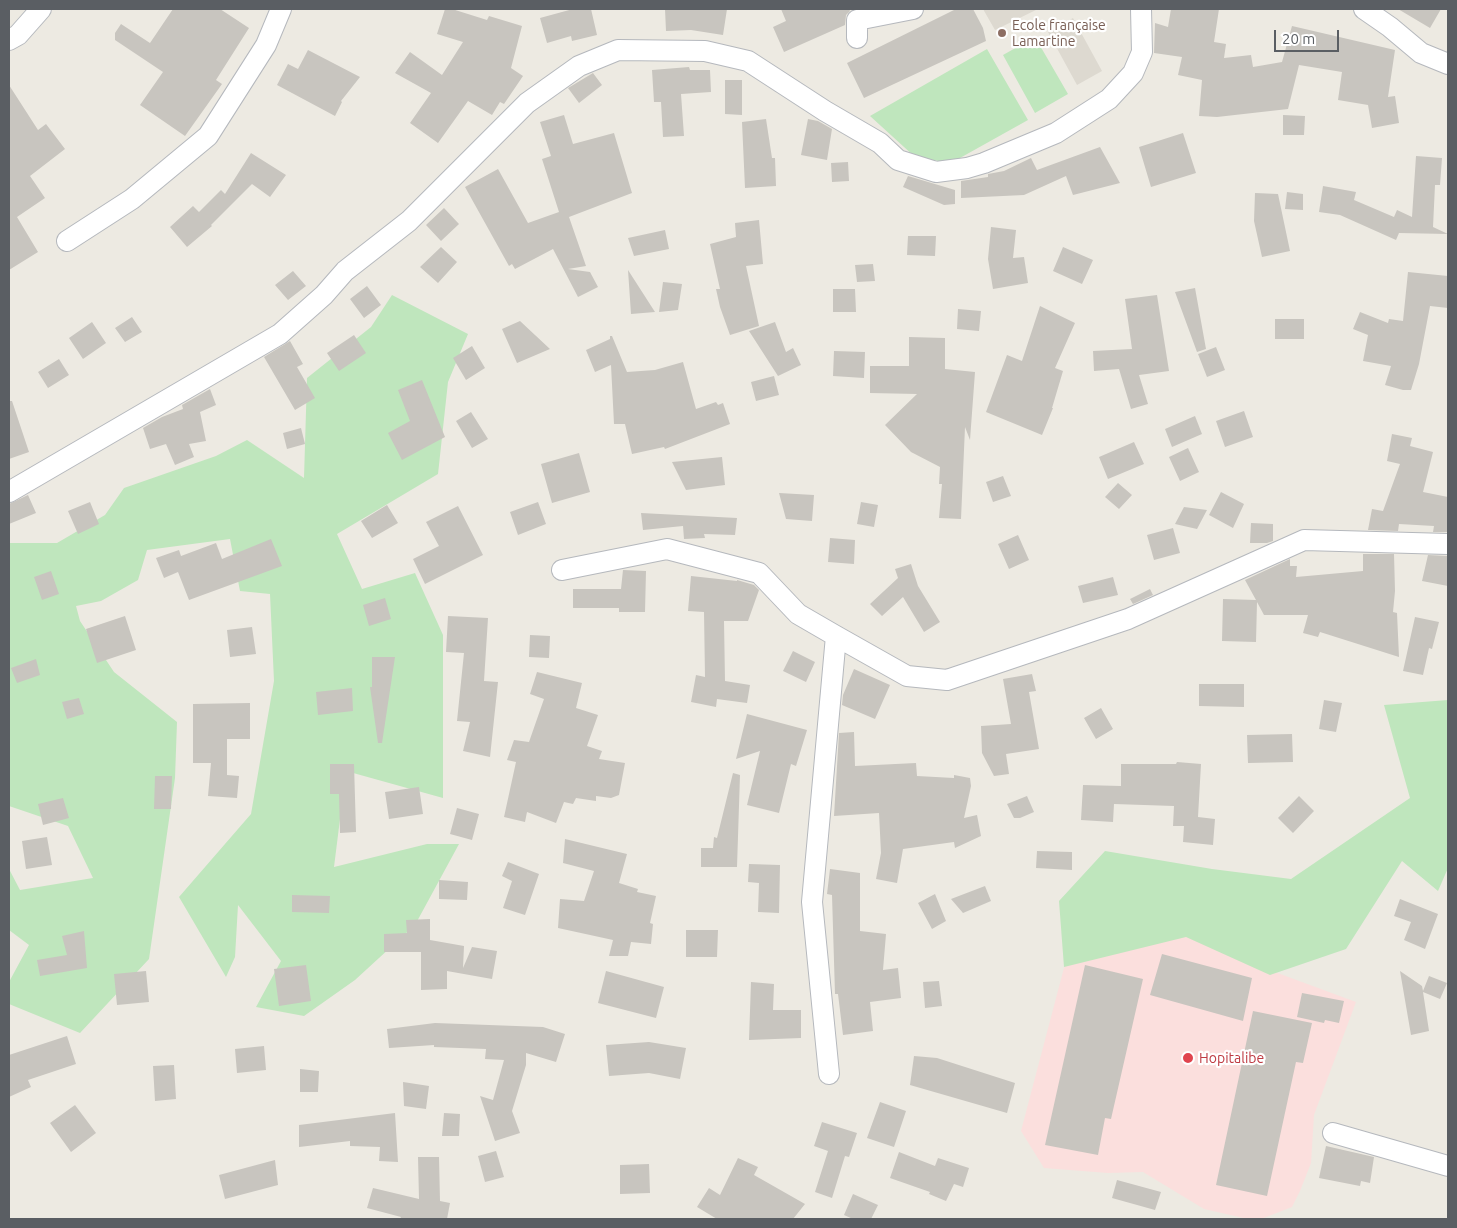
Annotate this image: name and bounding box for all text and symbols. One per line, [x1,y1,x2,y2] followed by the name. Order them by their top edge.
[1012,17,1106,49] place label: Ecole française Lamartine
[1277,20,1342,52] scale bar
[996,27,1008,39] marker: Ecole française Lamartine
[1282,30,1315,47] text: 20 m
[1199,1050,1264,1066] place label: Hopitalibe
[1181,1051,1195,1065] marker: Hopitalibe

